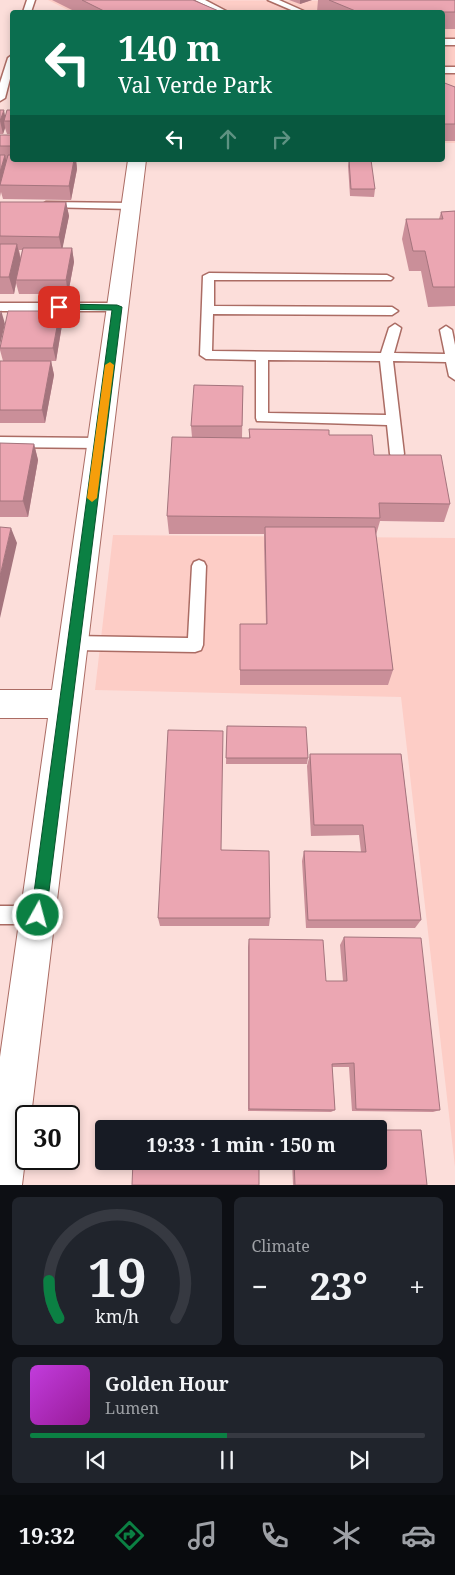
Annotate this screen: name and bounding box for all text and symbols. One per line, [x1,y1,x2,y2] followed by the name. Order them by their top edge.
[118,24,221,71] text: 140 m
[35,30,100,95] icon: left
[118,69,272,99] text: Val Verde Park
[161,125,189,153] icon: left
[214,125,242,153] icon: ahead
[267,125,295,153] icon: right
[38,286,80,328] pin
[45,293,73,321] icon: arrive
[11,888,63,940] position arrow
[15,1105,80,1170] speed limit sign: 30
[146,1132,336,1158] text: 19:33 · 1 min · 150 m
[252,1235,310,1257] text: Climate
[87,1241,146,1312] text: 19
[309,1259,368,1311] text: 23°
[252,1267,268,1305] text: −
[409,1267,425,1305] text: +
[95,1304,139,1328] text: km/h
[105,1371,229,1397] text: Golden Hour
[105,1397,159,1419] text: Lumen
[82,1446,110,1474] icon: previous
[213,1446,241,1474] icon: pause
[345,1446,373,1474] icon: next
[112,1518,147,1553] icon: directions
[185,1518,220,1553] icon: music
[257,1518,292,1553] icon: phone
[329,1518,364,1553] icon: climate
[401,1518,436,1553] icon: car
[19,1520,75,1550] text: 19:32

